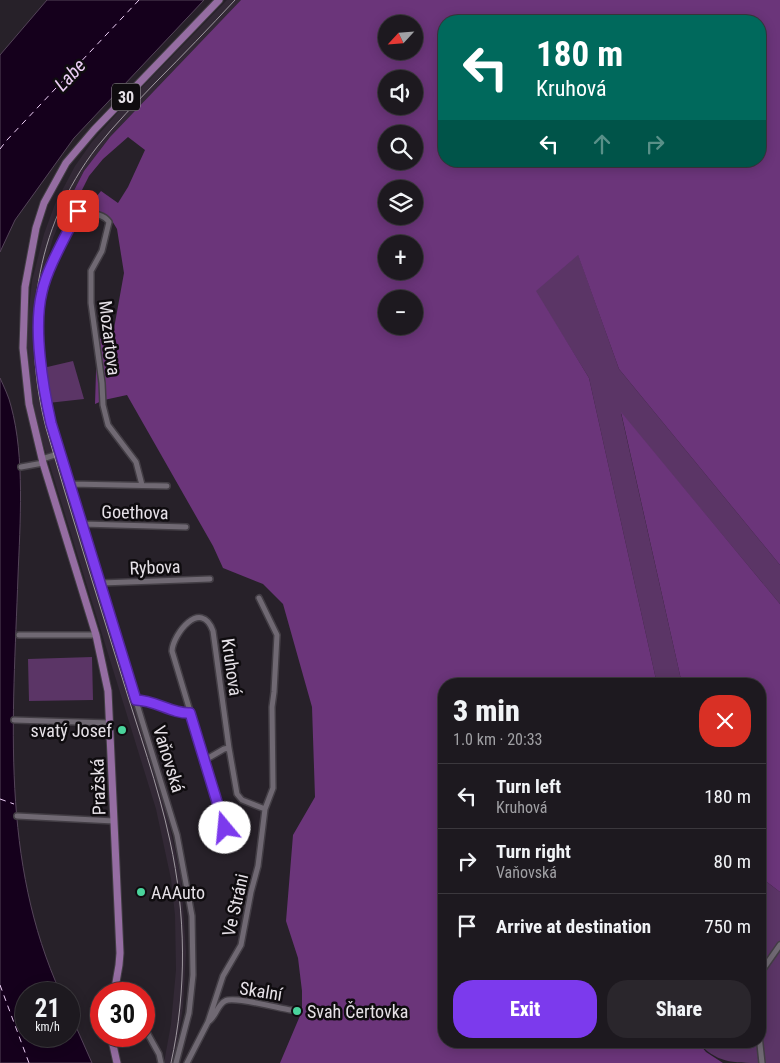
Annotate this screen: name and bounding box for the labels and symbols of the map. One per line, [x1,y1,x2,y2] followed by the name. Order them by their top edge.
[378,15,422,60] north arrow
[50,54,90,96] water label: Labe
[112,84,140,110] road number: 30
[57,190,99,232] pin
[95,299,125,377] street label: Mozartova
[101,501,169,523] street label: Goethova
[129,556,181,578] street label: Rybova
[218,637,246,697] street label: Kruhová
[31,720,112,741] place label: svatý Josef
[149,723,189,795] street label: Vaňovská
[116,724,128,736] marker: svatý Josef
[87,758,109,816] street label: Pražská
[198,801,250,853] position arrow
[218,872,252,938] street label: Ve Stráni
[151,882,205,903] place label: AAAuto
[135,886,147,898] marker: AAAuto
[238,977,285,1005] street label: Skalní
[90,982,155,1047] speed limit sign: 30
[307,1001,408,1022] place label: Svah Čertovka
[291,1005,303,1017] marker: Svah Čertovka

